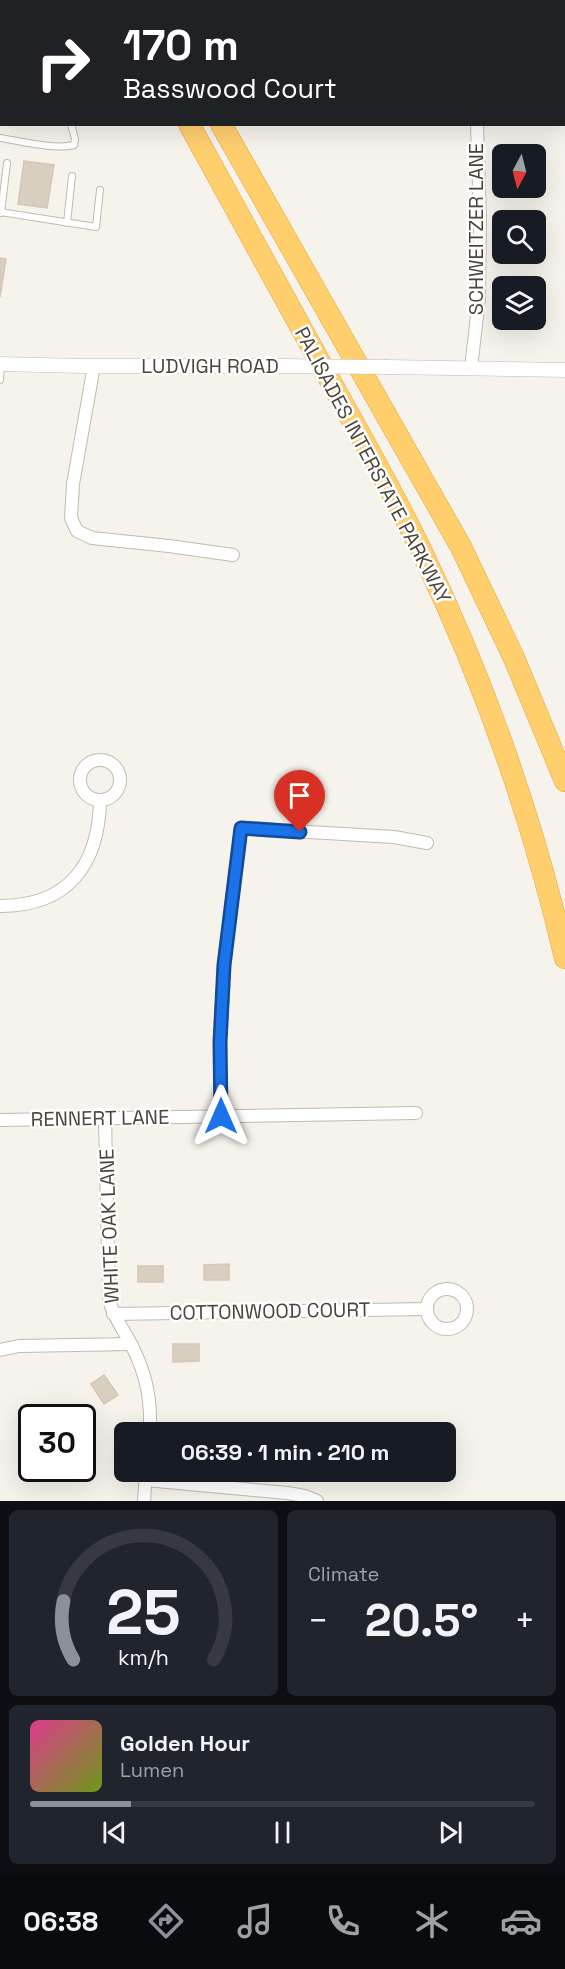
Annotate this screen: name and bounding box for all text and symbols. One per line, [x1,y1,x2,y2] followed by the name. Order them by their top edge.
[123,19,239,72] text: 170 m
[24,24,102,102] icon: right
[123,71,337,106] text: Basswood Court
[463,143,489,315] street label: SCHWEITZER LANE
[492,144,546,198] north arrow
[492,144,546,330] map controls
[492,210,546,264] button: search
[492,276,546,330] button: layers
[289,322,457,608] street label: PALISADES INTERSTATE PARKWAY
[141,353,279,379] street label: LUDVIGH ROAD
[274,770,325,832] pin
[283,779,316,812] icon: arrive
[189,1084,253,1148] position arrow
[31,1104,169,1132] street label: RENNERT LANE
[93,1148,125,1304] street label: WHITE OAK LANE
[169,1296,371,1326] street label: COTTONWOOD COURT
[18,1404,96,1482] speed limit sign: 30
[181,1438,389,1466] text: 06:39 · 1 min · 210 m
[308,1561,379,1587] text: Climate
[106,1573,181,1652] text: 25
[365,1592,478,1649] text: 20.5°
[308,1600,328,1642] text: −
[515,1600,535,1642] text: +
[118,1644,169,1671] text: km/h
[120,1729,250,1757] text: Golden Hour
[120,1757,184,1783] text: Lumen
[98,1816,131,1849] icon: previous
[266,1816,299,1849] icon: pause
[434,1816,467,1849] icon: next
[145,1900,187,1942] icon: directions
[234,1900,276,1942] icon: music
[322,1900,364,1942] icon: phone
[411,1900,453,1942] icon: climate
[500,1900,542,1942] icon: car
[23,1904,98,1939] text: 06:38

